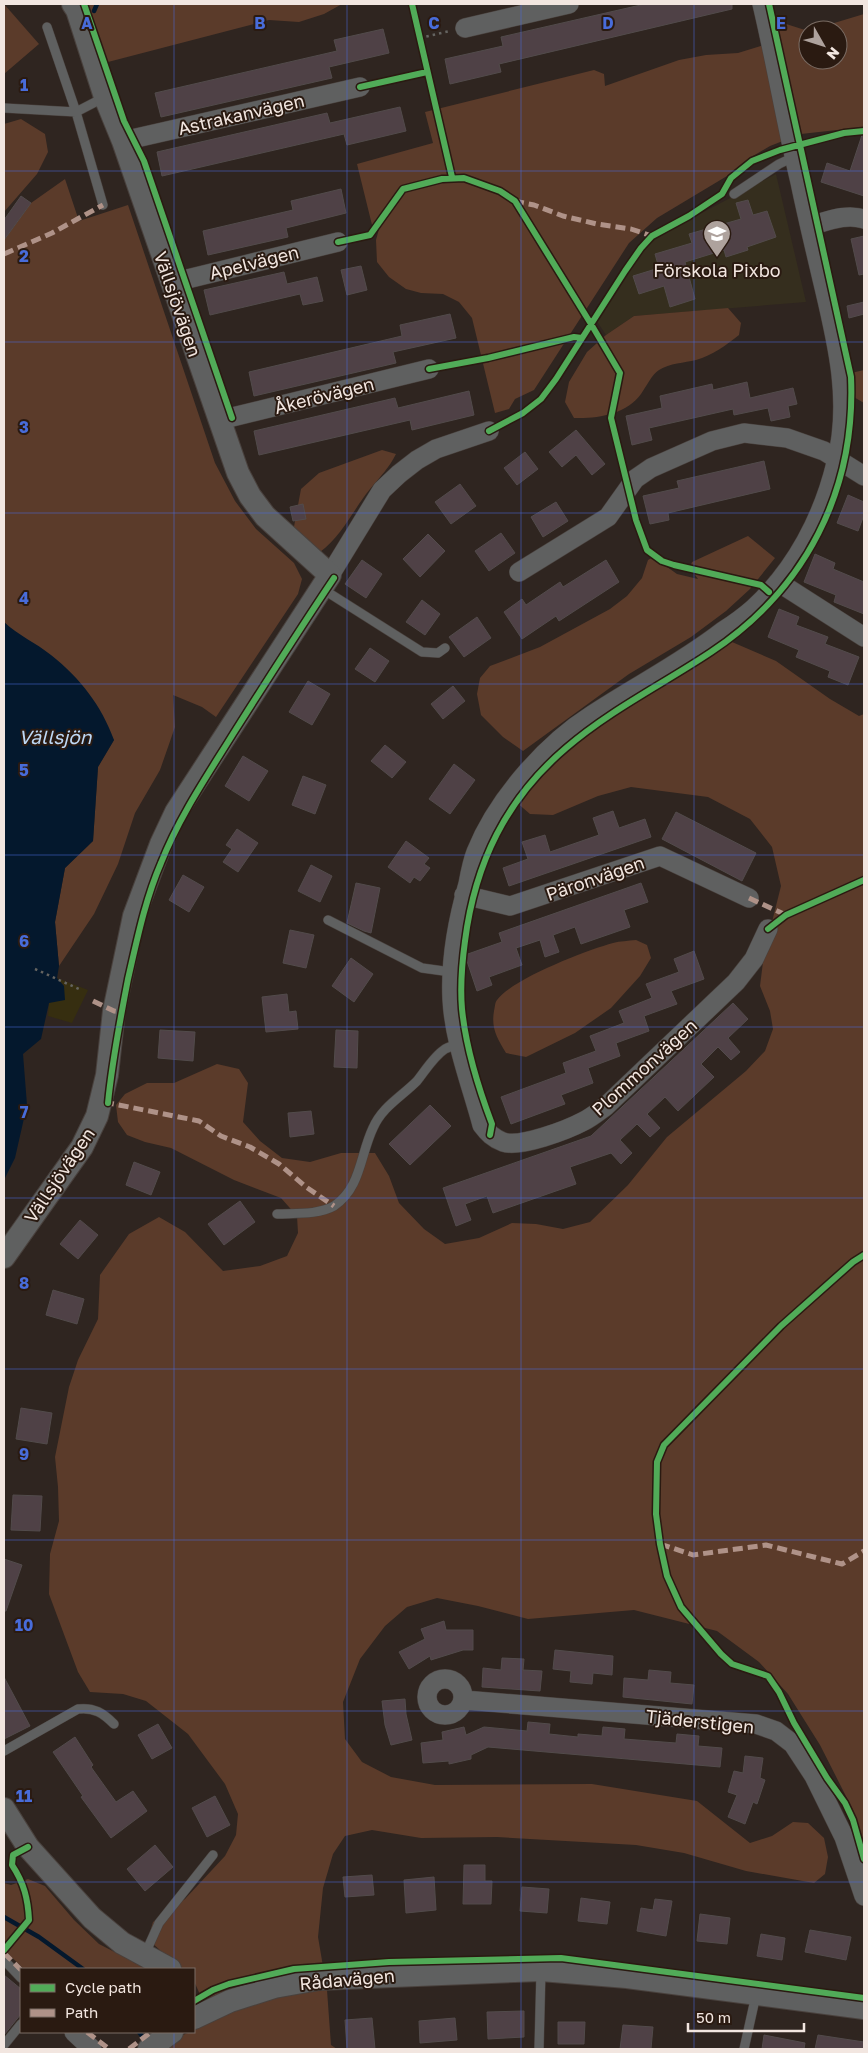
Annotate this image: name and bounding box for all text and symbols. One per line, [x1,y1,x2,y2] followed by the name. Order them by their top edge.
[81,13,93,33] text: A
[254,13,266,33] text: B
[428,13,440,33] text: C
[602,13,614,33] text: D
[776,13,786,33] text: E
[798,20,848,70] north arrow
[824,44,843,63] text: N
[20,75,28,95] text: 1
[176,89,306,139] street label: Astrakanvägen
[702,219,732,258] school or university icon: Förskola Pixbo
[207,240,301,284] street label: Apelvägen
[19,246,29,266] text: 2
[150,248,206,360] street label: Vällsjövägen
[653,259,781,281] place label: Förskola Pixbo
[272,372,376,418] street label: Åkerövägen
[19,417,29,437] text: 3
[19,588,29,608] text: 4
[19,725,93,748] water label: Vällsjön
[19,760,29,780] text: 5
[543,851,647,905] street label: Päronvägen
[19,931,29,951] text: 6
[587,1014,701,1120] street label: Plommonvägen
[20,1102,29,1122] text: 7
[19,1123,99,1227] street label: Vällsjövägen
[19,1273,29,1293] text: 8
[19,1444,29,1464] text: 9
[15,1615,33,1635] text: 10
[645,1704,755,1738] street label: Tjäderstigen
[16,1786,32,1806] text: 11
[298,1964,396,1994] street label: Rådavägen
[20,1968,195,2033] legend
[65,1978,141,1996] text: Cycle path
[688,2000,804,2032] scale bar
[65,2003,98,2021] text: Path
[696,2008,731,2026] text: 50 m

